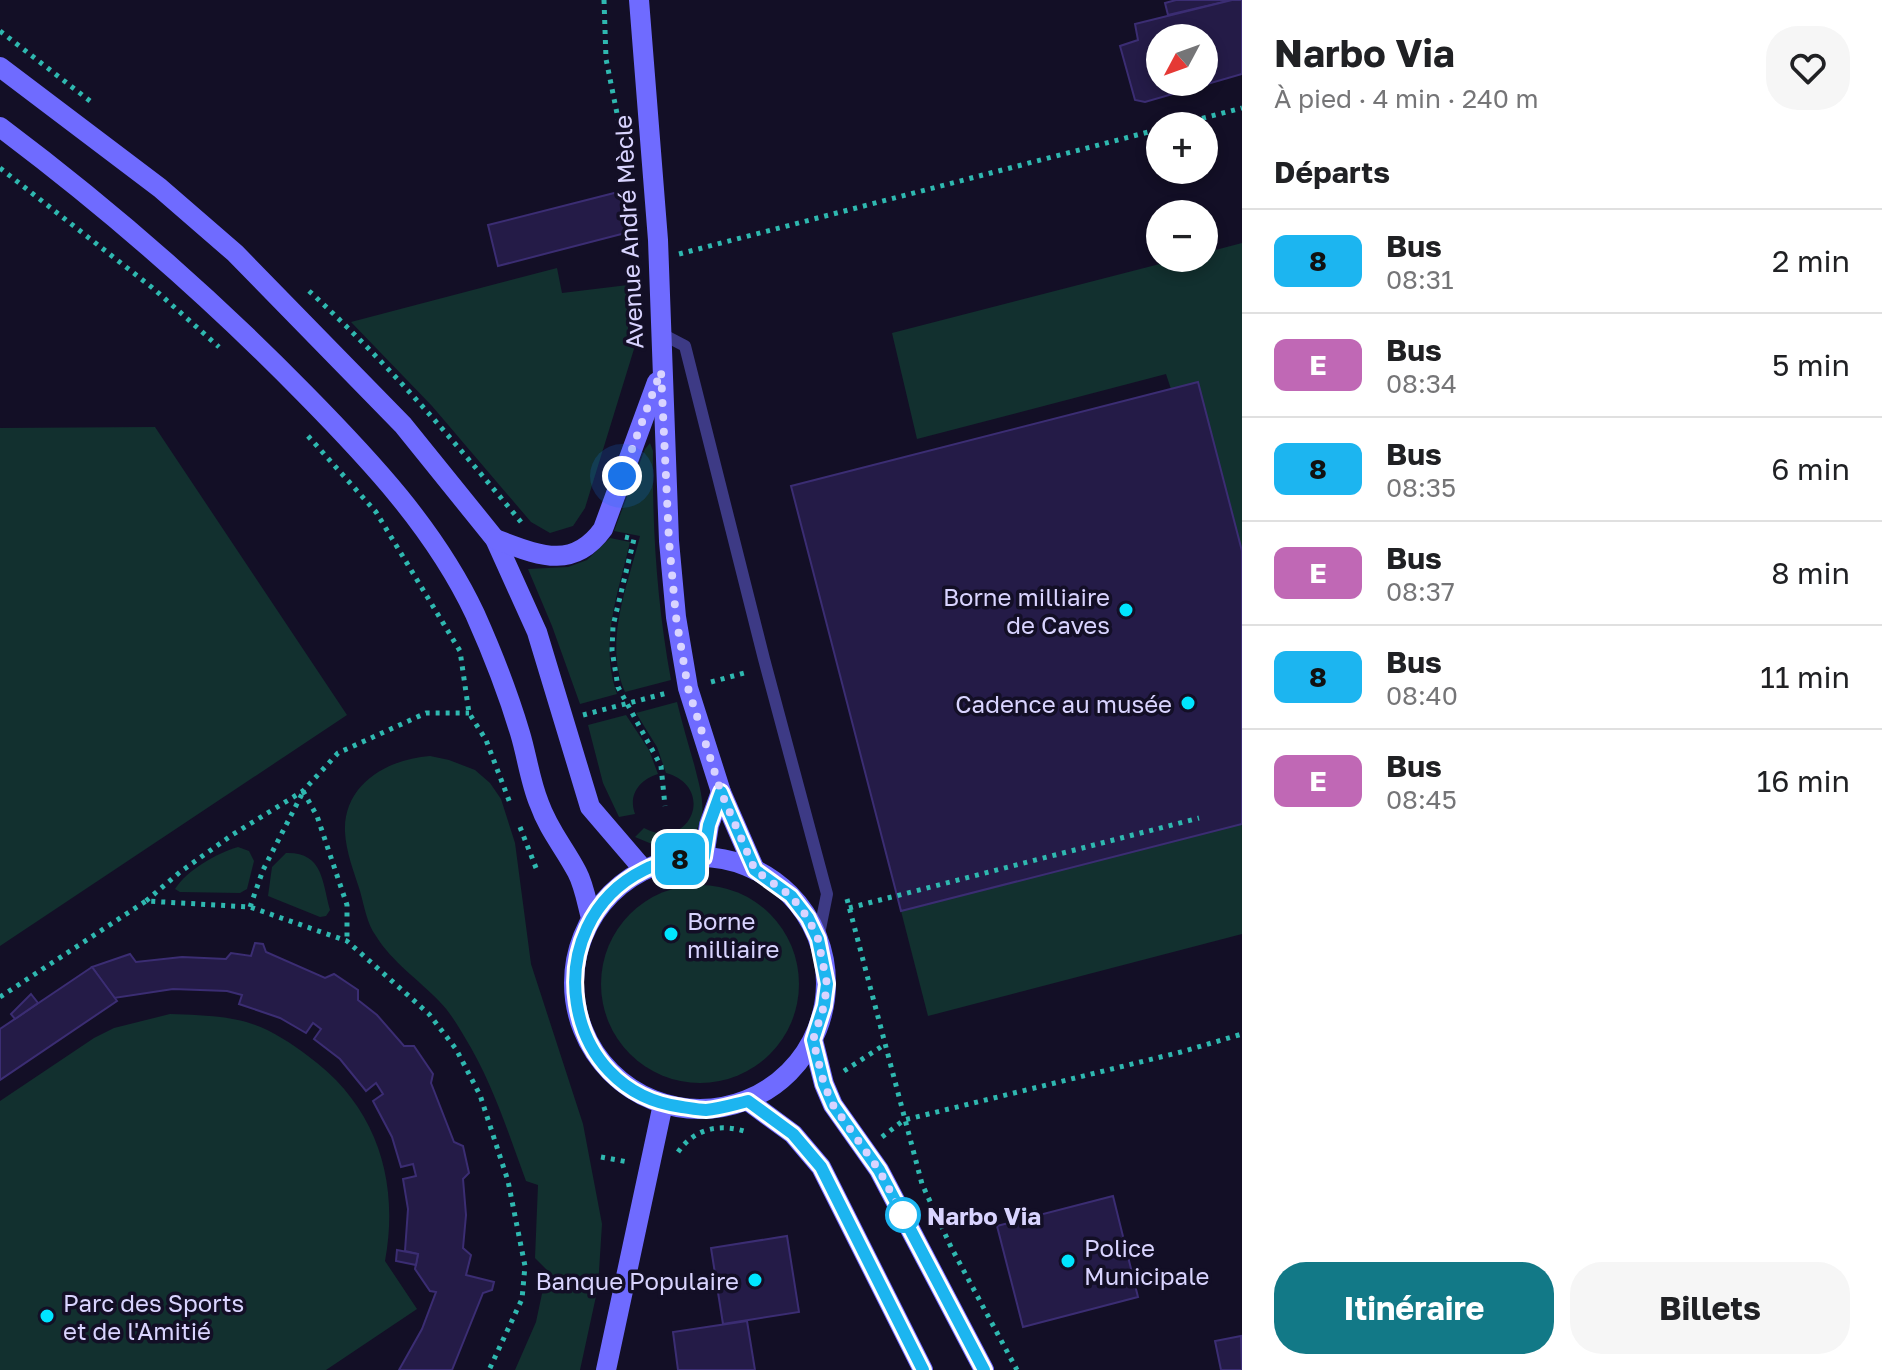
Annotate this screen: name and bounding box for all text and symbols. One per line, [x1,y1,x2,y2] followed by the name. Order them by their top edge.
[1146,24,1218,96] north arrow
[1146,24,1218,272] map controls
[1766,26,1850,110] button: heart
[1274,30,1455,75] text: Narbo Via
[1274,83,1538,114] text: À pied · 4 min · 240 m
[1146,112,1218,184] button: +
[607,114,649,350] street label: Avenue André Mècle
[1274,154,1390,190] text: Départs
[1146,200,1218,272] button: −
[1386,228,1442,264] text: Bus
[1772,243,1850,279] text: 2 min
[1309,244,1327,277] text: 8
[1386,264,1454,295] text: 08:31
[1386,332,1442,368] text: Bus
[1772,347,1850,383] text: 5 min
[1309,348,1327,381] text: E
[1386,368,1457,399] text: 08:34
[1386,436,1442,472] text: Bus
[1771,451,1850,487] text: 6 min
[1309,452,1327,485] text: 8
[602,456,642,496] your location
[1386,472,1456,503] text: 08:35
[1386,540,1442,576] text: Bus
[1771,555,1850,591] text: 8 min
[1309,556,1327,589] text: E
[1386,576,1455,607] text: 08:37
[943,582,1110,639] place label: Borne milliaire de Caves
[1117,601,1135,619] marker: Borne milliaire de Caves
[1386,644,1442,680] text: Bus
[1760,659,1850,695] text: 11 min
[1309,660,1327,693] text: 8
[1386,680,1458,711] text: 08:40
[955,689,1172,718] place label: Cadence au musée
[1179,694,1197,712] marker: Cadence au musée
[1386,748,1442,784] text: Bus
[1757,763,1850,799] text: 16 min
[1309,764,1327,797] text: E
[1386,784,1457,815] text: 08:45
[654,833,706,885] line badge: 8
[671,842,689,875] text: 8
[687,906,780,963] place label: Borne milliaire
[662,925,680,943] marker: Borne milliaire
[886,1198,920,1232] marker: Narbo Via
[927,1201,1041,1230] place label: Narbo Via
[1084,1233,1210,1290] place label: Police Municipale
[1059,1252,1077,1270] marker: Police Municipale
[1274,1262,1554,1354] button: Itinéraire
[1570,1262,1850,1354] button: Billets
[536,1266,739,1295] place label: Banque Populaire
[746,1271,764,1289] marker: Banque Populaire
[63,1288,244,1345] place label: Parc des Sports et de l'Amitié
[38,1307,56,1325] marker: Parc des Sports et de l'Amitié

